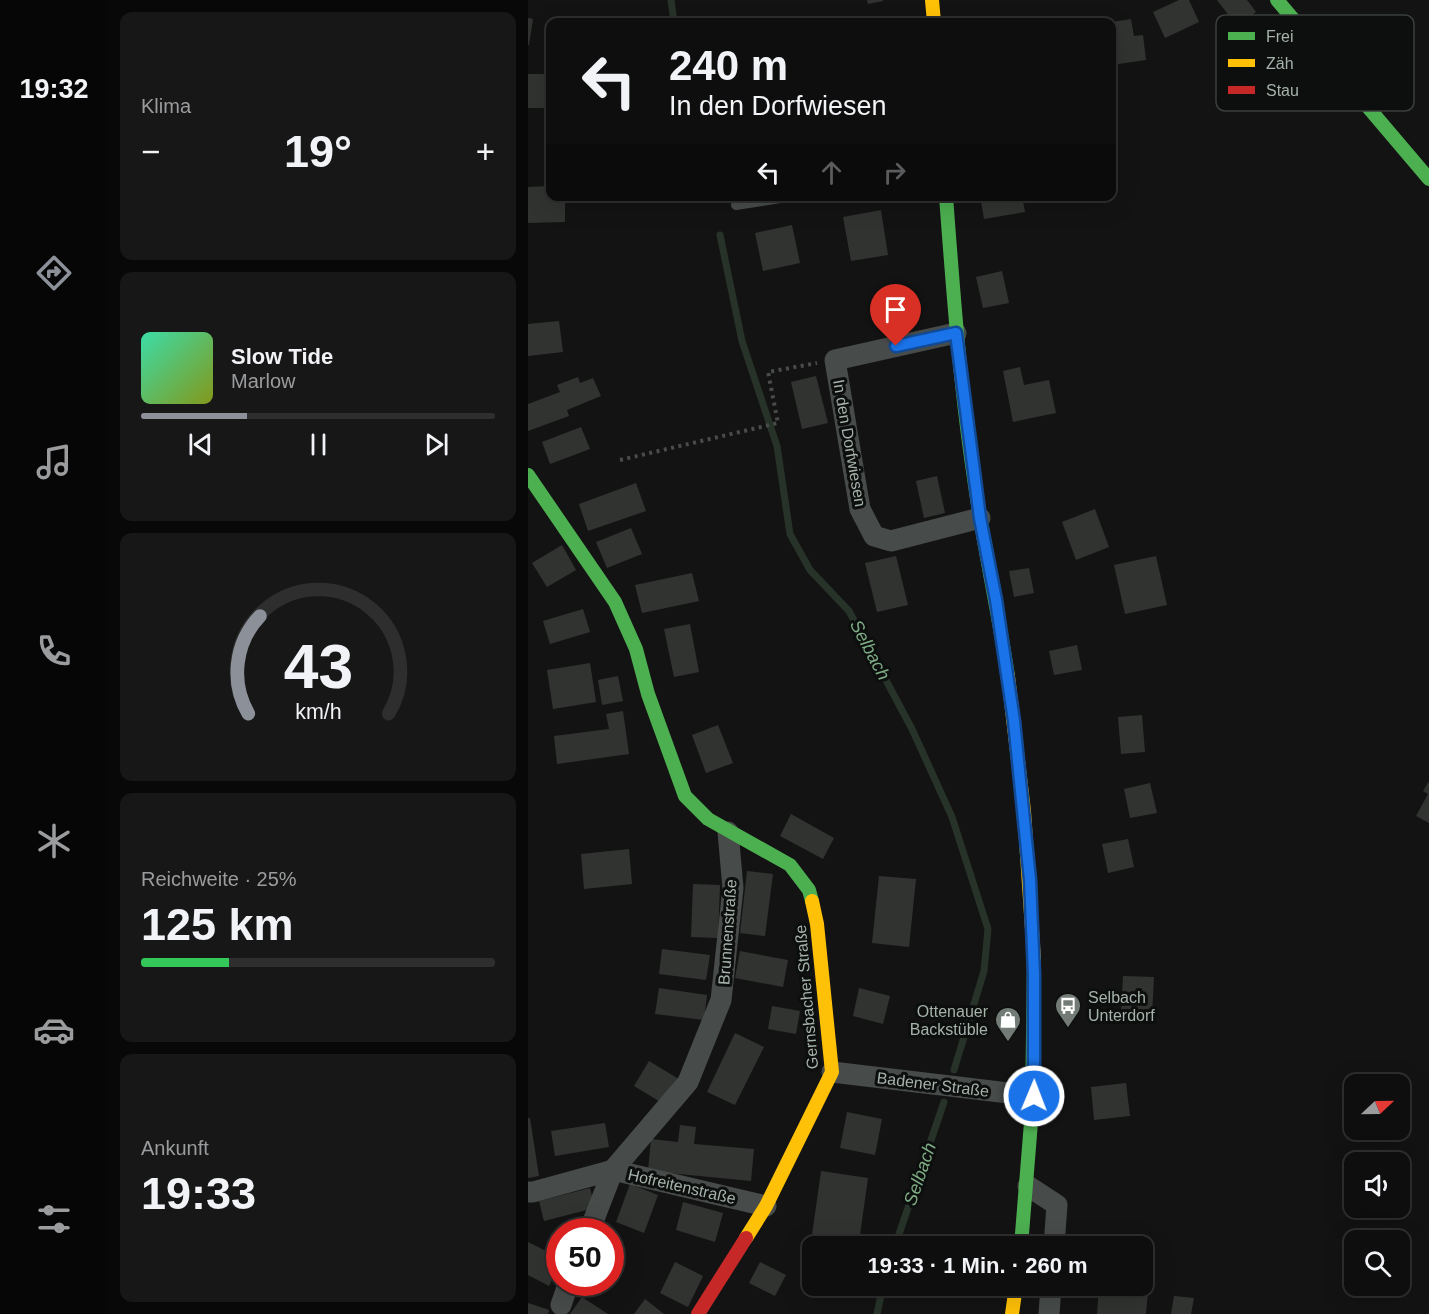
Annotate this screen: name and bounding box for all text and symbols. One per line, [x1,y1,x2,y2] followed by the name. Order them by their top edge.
[1216,15,1414,111] legend
[1266,28,1294,45] text: Frei
[570,42,648,120] icon: left
[669,42,788,89] text: 240 m
[1266,55,1294,72] text: Zäh
[19,74,89,104] text: 19:32
[1266,82,1299,99] text: Stau
[669,91,887,121] text: In den Dorfwiesen
[141,95,191,117] text: Klima
[284,126,352,177] text: 19°
[141,133,160,170] text: −
[476,133,495,170] text: +
[752,156,785,189] icon: left
[815,156,848,189] icon: ahead
[878,156,911,189] icon: right
[33,252,75,294] icon: directions
[870,284,921,346] pin
[879,293,912,326] icon: arrive
[231,344,333,369] text: Slow Tide
[231,370,295,392] text: Marlow
[830,378,869,508] street label: In den Dorfwiesen
[184,428,217,461] icon: previous
[302,428,335,461] icon: pause
[420,428,453,461] icon: next
[33,441,75,483] icon: music
[846,617,894,683] water label: Selbach
[33,630,75,672] icon: phone
[283,632,353,701] text: 43
[295,700,341,724] text: km/h
[33,820,75,862] icon: climate
[141,868,297,890] text: Reichweite · 25%
[715,879,740,985] street label: Brunnenstraße
[141,899,294,950] text: 125 km
[792,924,821,1070] street label: Gernsbacher Straße
[1088,989,1155,1024] place label: Selbach Unterdorf
[1053,991,1083,1029] bus stop icon: Selbach Unterdorf
[910,1003,989,1038] place label: Ottenauer Backstüble
[993,1005,1023,1043] shop icon: Ottenauer Backstüble
[33,1009,75,1051] icon: car
[1002,1064,1066,1128] position arrow
[876,1069,990,1100] street label: Badener Straße
[1344,1074,1410,1140] north arrow
[1344,1074,1410,1296] map controls
[141,1137,209,1159] text: Ankunft
[900,1140,940,1208] water label: Selbach
[1344,1152,1410,1218] button: sound
[626,1166,738,1207] street label: Hofreitenstraße
[141,1168,256,1219] text: 19:33
[33,1198,75,1240] icon: filters
[546,1218,624,1296] speed limit sign: 50
[1344,1230,1410,1296] button: search
[867,1253,1088,1278] text: 19:33 · 1 Min. · 260 m

